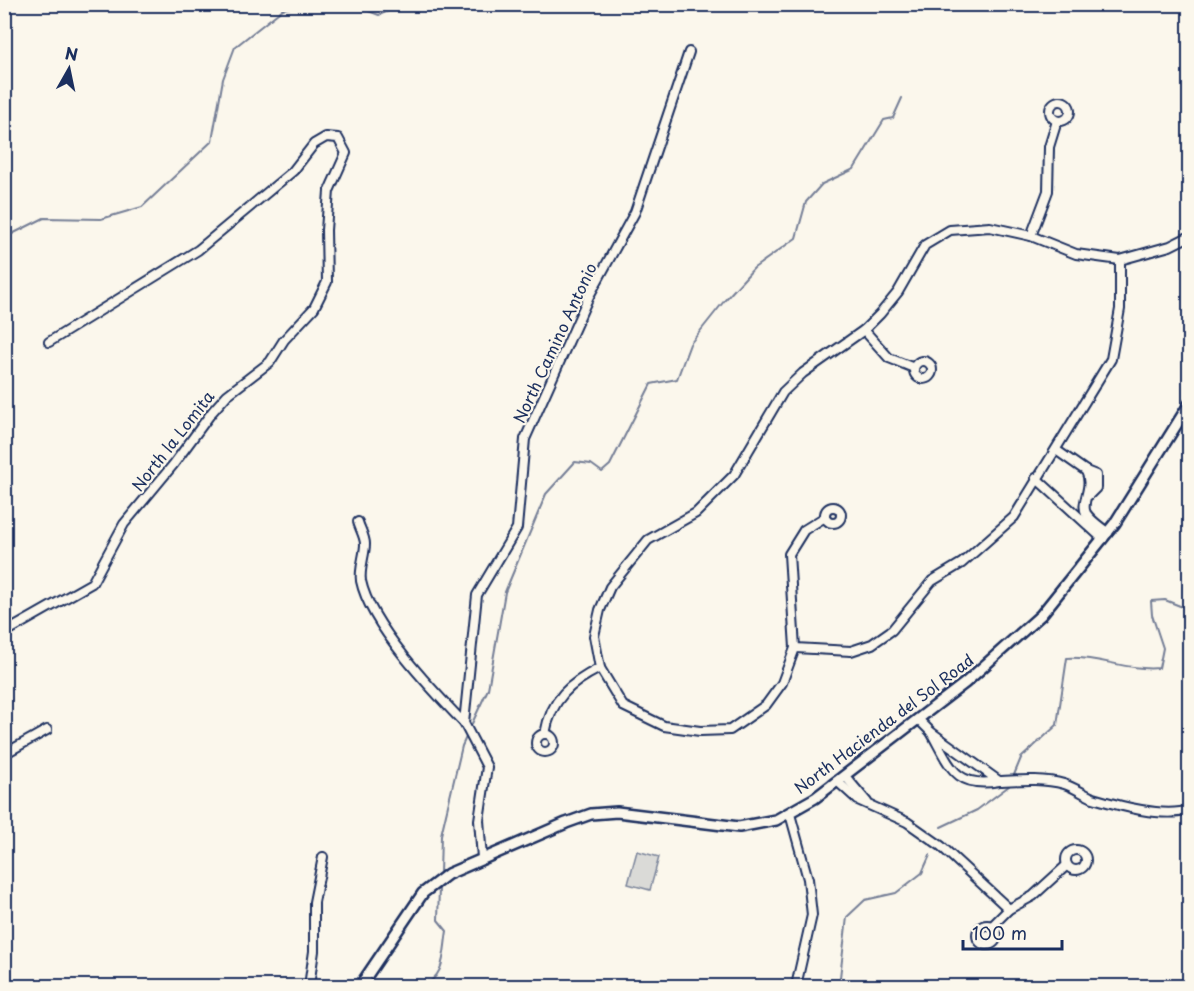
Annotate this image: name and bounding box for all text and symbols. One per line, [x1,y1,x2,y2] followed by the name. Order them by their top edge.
[39,39,99,99] north arrow
[63,40,80,66] text: N
[506,258,602,427] street label: North Camino Antonio
[125,385,219,496] street label: North la Lomita
[788,648,978,799] street label: North Hacienda del Sol Road
[963,913,1062,951] scale bar
[972,919,1027,946] text: 100 m

